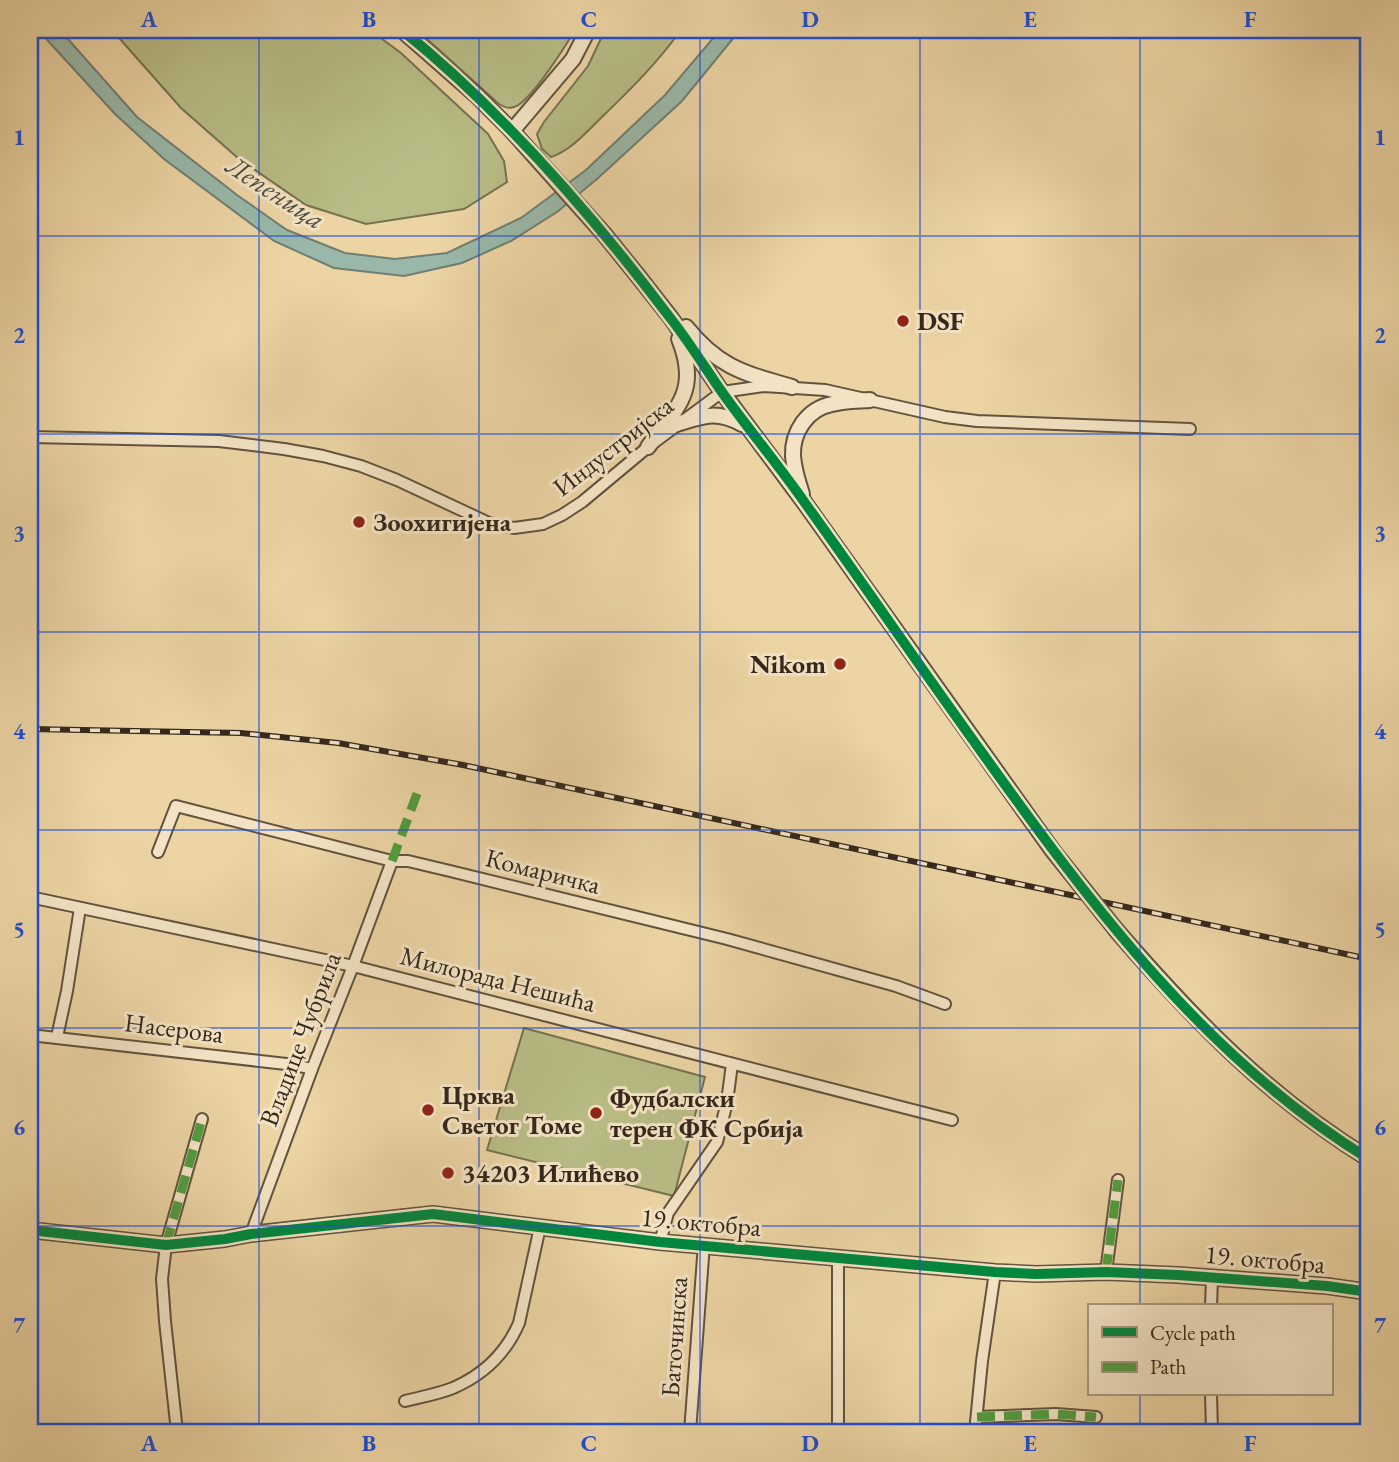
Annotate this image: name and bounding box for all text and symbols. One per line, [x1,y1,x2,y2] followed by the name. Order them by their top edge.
[140,4,158,34] text: A
[362,4,376,34] text: B
[581,4,597,34] text: C
[801,4,819,34] text: D
[1023,4,1037,34] text: E
[1244,4,1257,34] text: F
[13,122,25,152] text: 1
[1374,122,1386,152] text: 1
[218,146,332,237] water label: Лепеница
[917,304,964,338] place label: DSF
[895,313,911,329] marker: DSF
[13,320,25,350] text: 2
[1374,320,1386,350] text: 2
[546,388,681,504] street label: Индустријска
[373,505,512,539] place label: Зоохигијена
[351,514,367,530] marker: Зоохигијена
[13,518,25,548] text: 3
[1374,518,1386,548] text: 3
[750,647,826,681] place label: Nikom
[832,656,848,672] marker: Nikom
[13,716,26,746] text: 4
[1374,716,1387,746] text: 4
[482,840,605,902] street label: Комаричка
[13,914,25,944] text: 5
[1374,914,1386,944] text: 5
[397,938,600,1020] street label: Милорада Нешића
[251,947,349,1131] street label: Владице Чубрила
[123,1005,226,1051] street label: Насерова
[442,1078,582,1142] place label: Црква Светог Томе
[610,1081,804,1145] place label: Фудбалски терен ФК Србија
[420,1102,436,1118] marker: Црква Светог Томе
[588,1105,604,1121] marker: Фудбалски терен ФК Србија
[13,1112,25,1142] text: 6
[1374,1112,1386,1142] text: 6
[462,1156,639,1190] place label: 34203 Илићево
[440,1165,456,1181] marker: 34203 Илићево
[639,1200,763,1244] street label: 19. октобра
[1203,1237,1327,1281] street label: 19. октобра
[653,1275,695,1398] street label: Баточинска
[1088,1304,1332,1396] legend
[13,1310,26,1340] text: 7
[1374,1310,1387,1340] text: 7
[1150,1319,1236,1346] text: Cycle path
[1150,1353,1187,1380] text: Path
[140,1428,158,1458] text: A
[362,1428,376,1458] text: B
[581,1428,597,1458] text: C
[801,1428,819,1458] text: D
[1023,1428,1037,1458] text: E
[1244,1428,1257,1458] text: F

